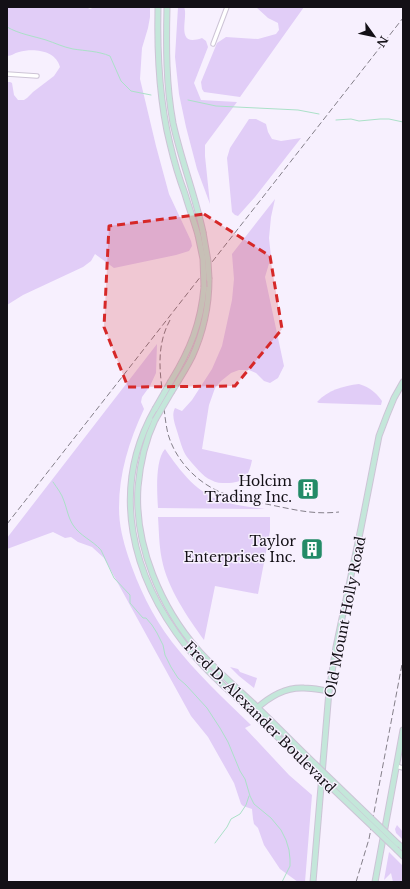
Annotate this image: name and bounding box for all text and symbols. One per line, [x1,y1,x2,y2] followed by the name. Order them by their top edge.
[354,16,394,56] north arrow
[373,33,391,50] text: N
[205,472,292,506] place label: Holcim Trading Inc.
[295,476,321,502] building icon: Holcim Trading Inc.
[184,532,296,566] place label: Taylor Enterprises Inc.
[321,534,370,699] street label: Old Mount Holly Road
[299,536,325,562] building icon: Taylor Enterprises Inc.
[180,637,340,797] street label: Fred D. Alexander Boulevard

